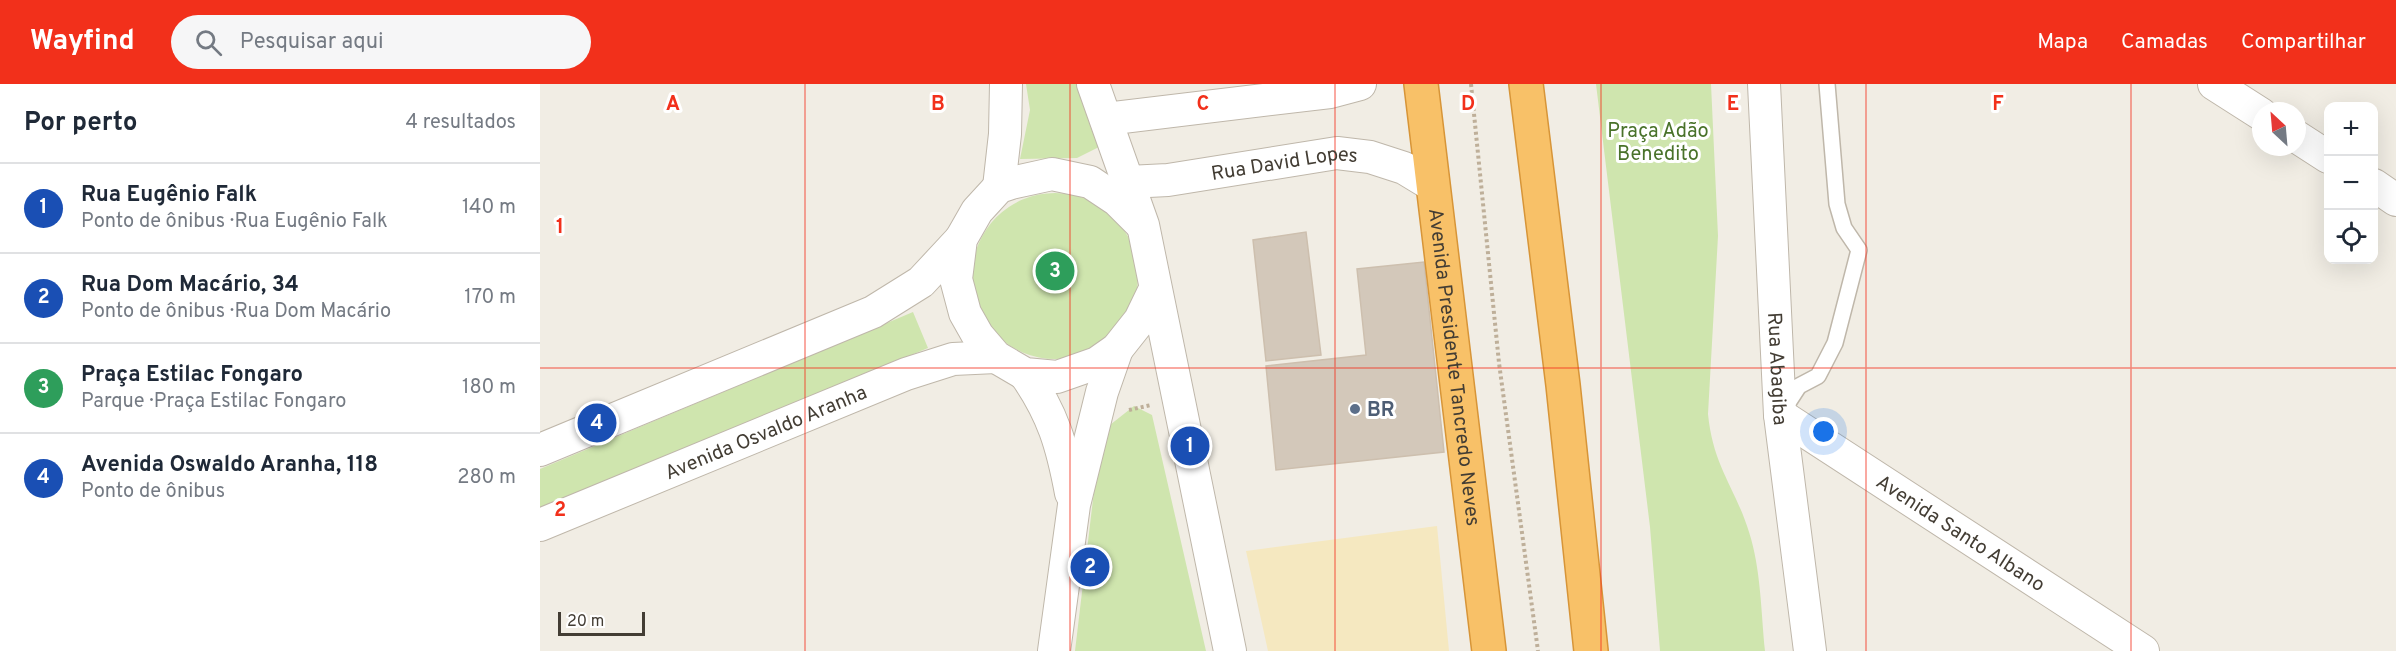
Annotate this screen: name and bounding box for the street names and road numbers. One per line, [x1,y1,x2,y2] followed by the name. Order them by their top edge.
[1209,142,1359,188] street label: Rua David Lopes
[1421,207,1485,527] street label: Avenida Presidente Tancredo Neves
[1760,312,1792,427] street label: Rua Abagiba
[661,380,871,487] street label: Avenida Osvaldo Aranha
[1870,470,2050,599] street label: Avenida Santo Albano

